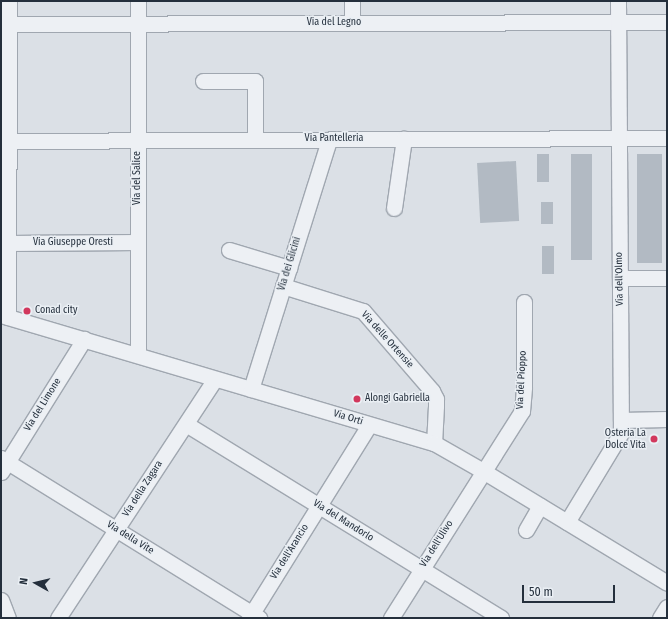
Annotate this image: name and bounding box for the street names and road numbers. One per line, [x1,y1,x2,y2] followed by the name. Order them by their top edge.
[307,17,361,29] street label: Via del Legno
[305,133,363,145] street label: Via Pantelleria
[132,151,144,205] street label: Via del Salice
[276,236,304,292] street label: Via dei Glicini
[33,237,113,249] street label: Via Giuseppe Oresti
[614,252,626,306] street label: Via dell'Olmo
[358,309,416,371] street label: Via delle Ortensie
[514,350,530,410] street label: Via del Pioppo
[22,376,64,434] street label: Via del Limone
[332,408,364,428] street label: Via Orti
[120,459,166,519] street label: Via della Zagara
[310,498,376,544] street label: Via del Mandorlo
[418,518,456,570] street label: Via dell'Ulivo
[104,519,156,557] street label: Via della Vite
[268,522,312,582] street label: Via dell'Arancio

